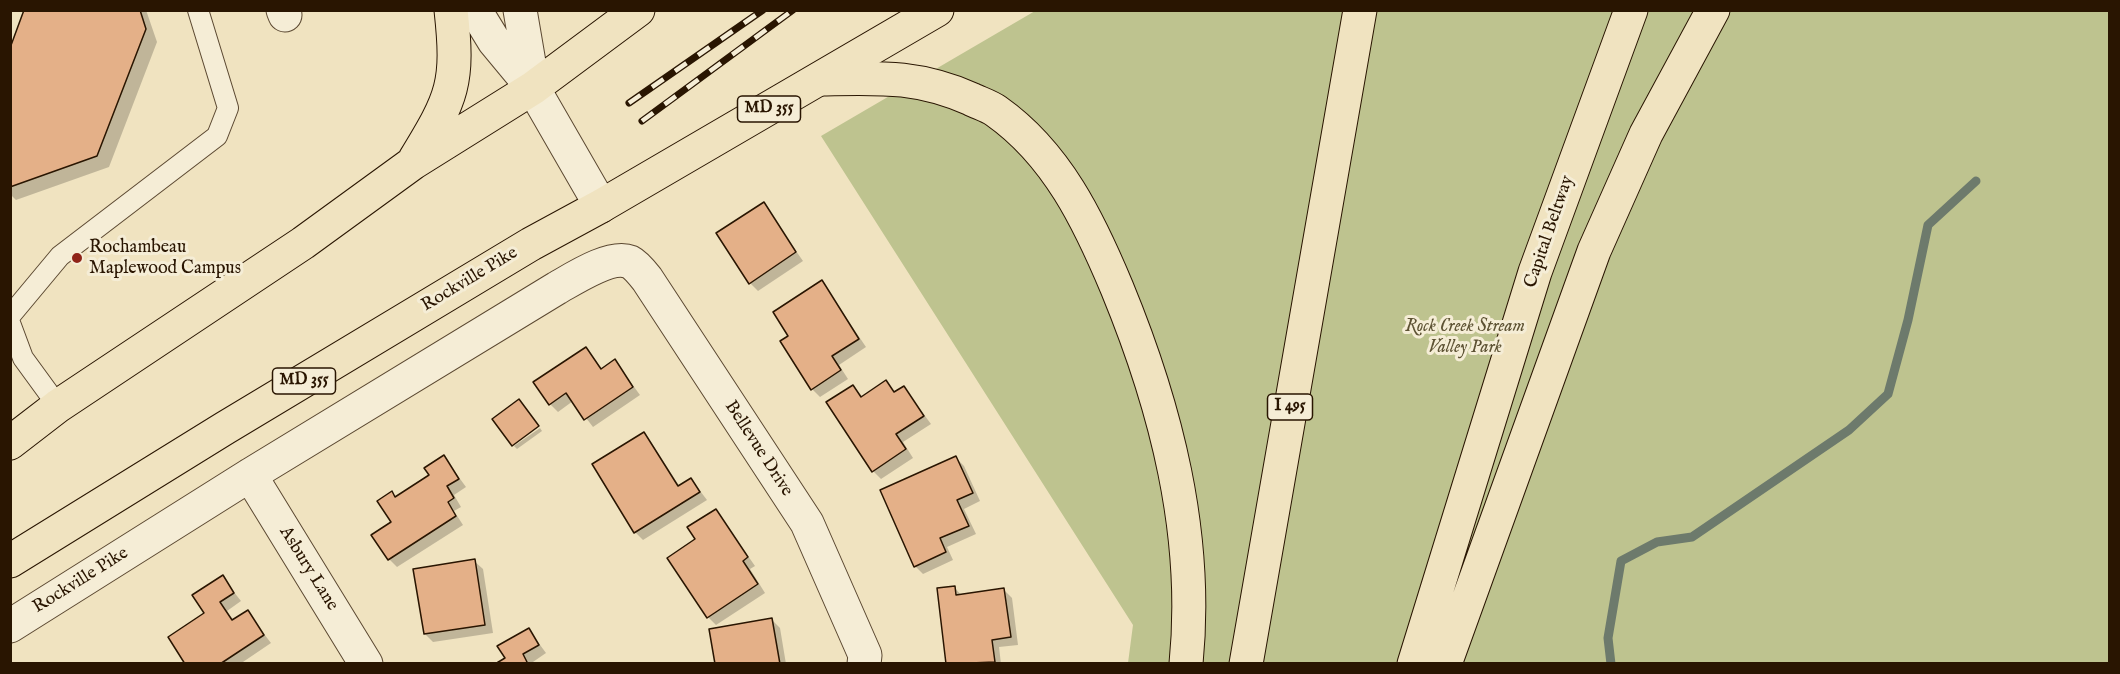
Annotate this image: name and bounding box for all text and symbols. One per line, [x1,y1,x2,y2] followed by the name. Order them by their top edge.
[738,96,800,122] road number: MD 355
[1521,173,1579,291] street label: Capital Beltway
[89,237,241,280] place label: Rochambeau Maplewood Campus
[418,243,522,317] street label: Rockville Pike
[70,251,84,265] marker: Rochambeau Maplewood Campus
[1405,316,1525,358] park label: Rock Creek Stream Valley Park
[272,368,336,394] road number: MD 355
[1268,394,1312,420] road number: I 495
[719,397,797,501] street label: Bellevue Drive
[274,523,342,615] street label: Asbury Lane
[29,543,133,619] street label: Rockville Pike

